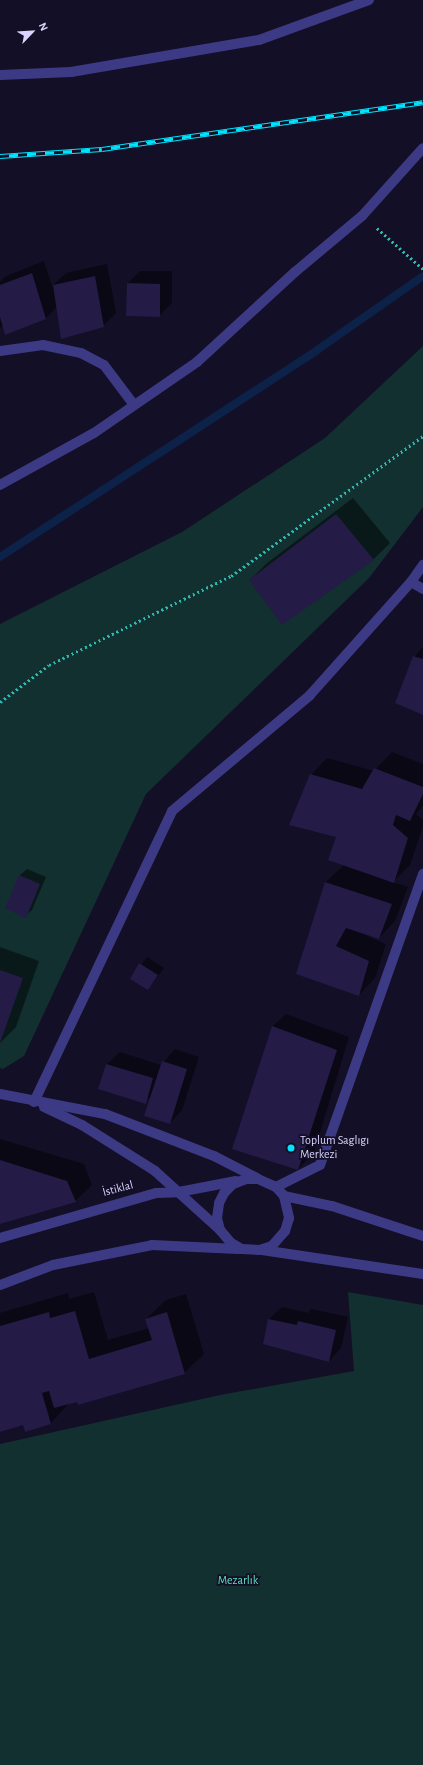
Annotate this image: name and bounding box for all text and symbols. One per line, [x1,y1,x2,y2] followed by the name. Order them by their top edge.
[12,12,52,52] north arrow
[37,21,50,33] text: N
[300,1134,369,1162] place label: Toplum Saglıgı Merkezi
[285,1142,297,1154] marker: Toplum Saglıgı Merkezi
[101,1178,135,1200] street label: İstiklal
[218,1574,258,1588] park label: Mezarlık

